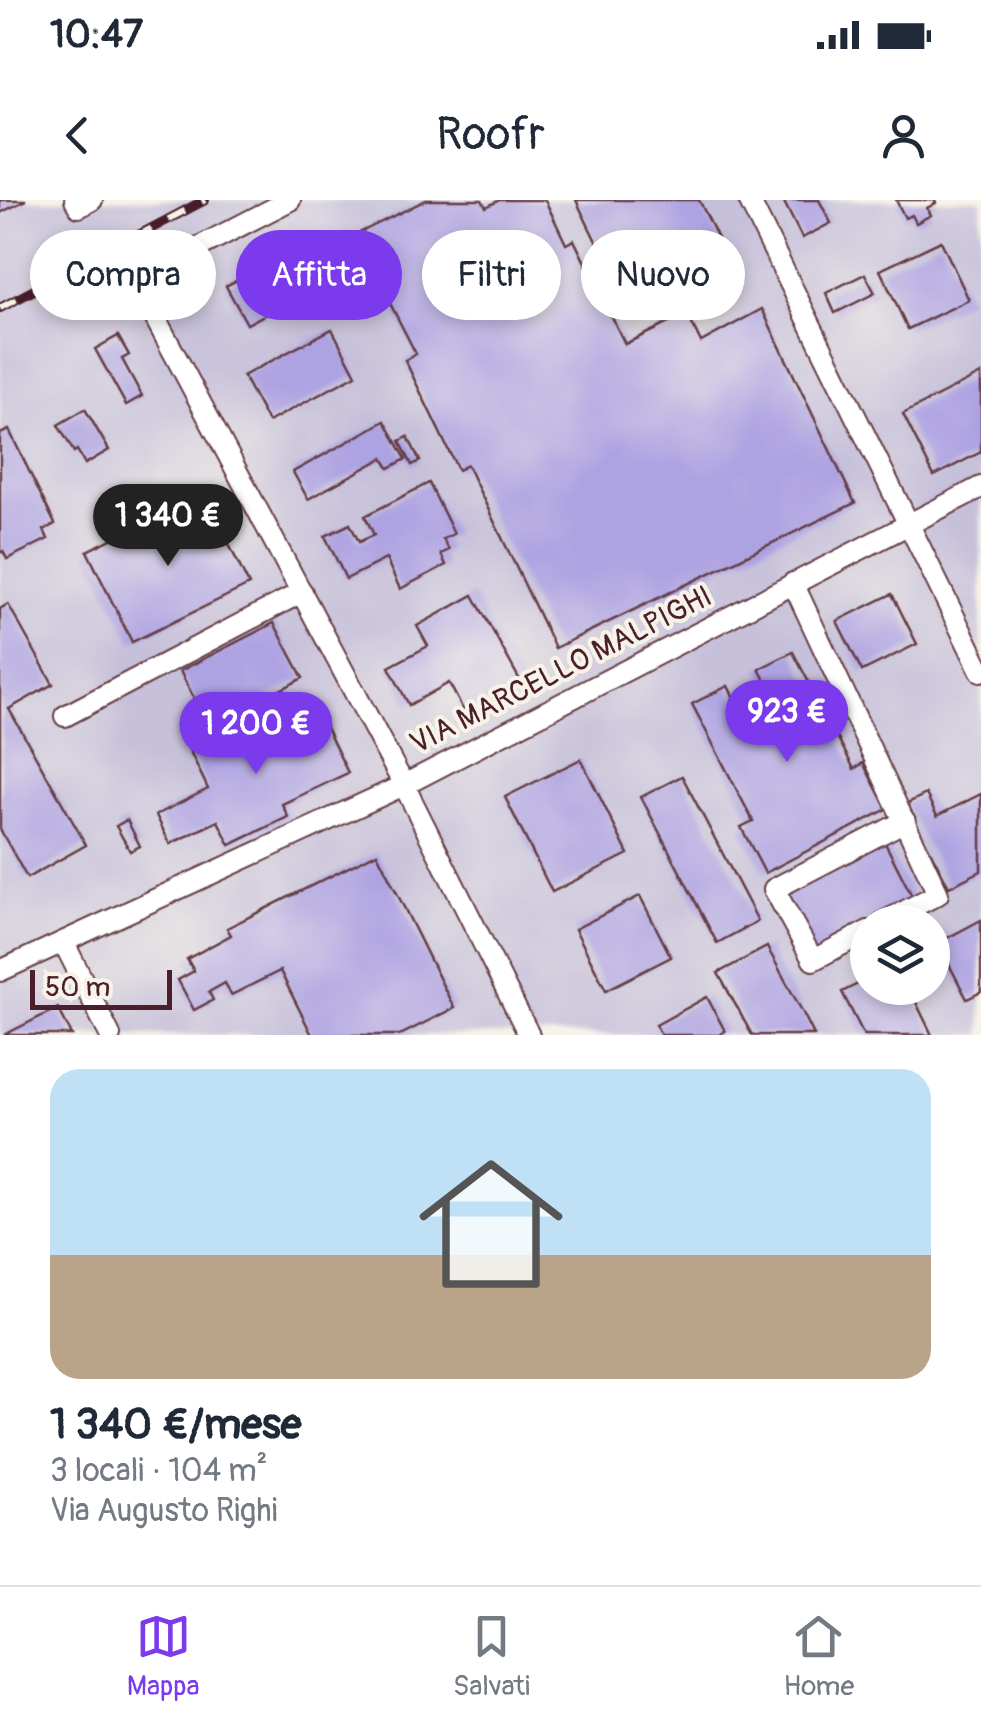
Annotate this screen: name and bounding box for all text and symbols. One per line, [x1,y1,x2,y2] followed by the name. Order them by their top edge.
[50,11,143,59] text: 10:47
[436,107,545,163] text: Roofr
[50,108,105,163] icon: back
[876,108,931,163] icon: person
[30,230,216,320] chip: Compra
[236,230,402,320] chip: Affitta
[422,230,561,320] chip: Filtri
[581,230,745,320] chip: Nuovo
[76,484,260,569] pin: 1 340 €
[115,496,221,536] text: 1 340 €
[404,578,718,762] street label: VIA MARCELLO MALPIGHI
[717,680,857,765] pin: 923 €
[164,692,348,777] pin: 1 200 €
[747,692,827,732] text: 923 €
[201,704,311,744] text: 1 200 €
[850,905,950,1005] map controls
[850,905,950,1005] button: layers
[30,965,172,1010] scale bar
[45,970,110,1005] text: 50 m
[401,1134,581,1314] icon: home
[50,1399,301,1451] text: 1 340 €/mese
[50,1451,268,1491] text: 3 locali · 104 m²
[50,1491,277,1531] text: Via Augusto Righi
[127,1609,199,1704] tab: Mappa
[453,1609,530,1704] tab: Salvati
[784,1609,854,1704] tab: Home

